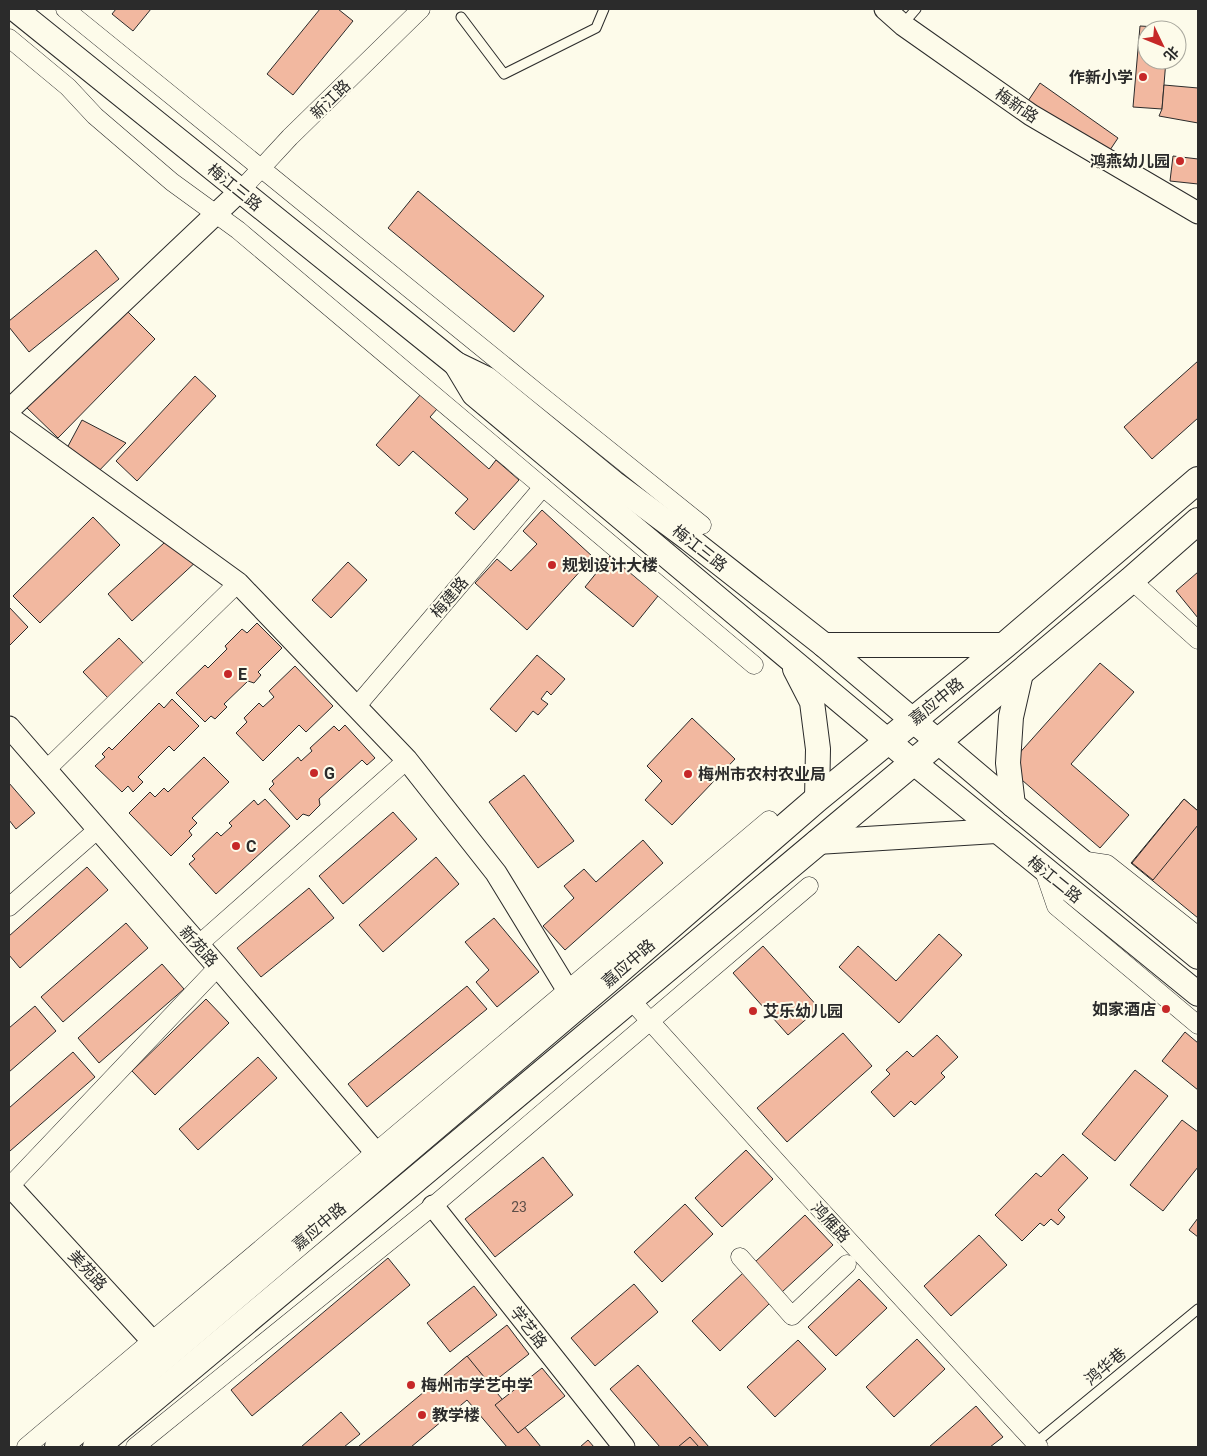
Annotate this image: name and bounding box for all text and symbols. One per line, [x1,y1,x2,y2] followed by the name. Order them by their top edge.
[1137,20,1187,70] north arrow
[1161,43,1182,64] text: 北
[1069,68,1133,87] place label: 作新小学
[1137,71,1149,83] marker: 作新小学
[306,76,354,123] street label: 新江路
[992,84,1042,127] street label: 梅新路
[1090,152,1170,171] place label: 鸿燕幼儿园
[1174,155,1186,167] marker: 鸿燕幼儿园
[204,160,266,215] street label: 梅江三路
[669,521,731,576] street label: 梅江三路
[562,556,658,575] place label: 规划设计大楼
[546,559,558,571] marker: 规划设计大楼
[427,573,472,622] street label: 梅建路
[238,665,247,684] place label: E
[222,668,234,680] marker: E
[905,674,967,729] street label: 嘉应中路
[324,764,335,783] place label: G
[698,765,826,784] place label: 梅州市农村农业局
[308,767,320,779] marker: G
[682,768,694,780] marker: 梅州市农村农业局
[246,837,256,856] place label: C
[230,840,242,852] marker: C
[1024,852,1086,907] street label: 梅江二路
[176,922,222,971] street label: 新苑路
[598,935,659,992] street label: 嘉应中路
[1092,1000,1156,1019] place label: 如家酒店
[763,1002,843,1021] place label: 艾乐幼儿园
[1160,1003,1172,1015] marker: 如家酒店
[747,1005,759,1017] marker: 艾乐幼儿园
[807,1198,854,1246] street label: 鸿雁路
[289,1199,350,1254] street label: 嘉应中路
[511,1199,527,1215] house number: 23
[64,1246,111,1294] street label: 美苑路
[506,1303,551,1352] street label: 学艺路
[1081,1344,1130,1389] street label: 鸿华巷
[421,1376,533,1395] place label: 梅州市学艺中学
[405,1379,417,1391] marker: 梅州市学艺中学
[432,1406,480,1425] place label: 教学楼
[416,1409,428,1421] marker: 教学楼

